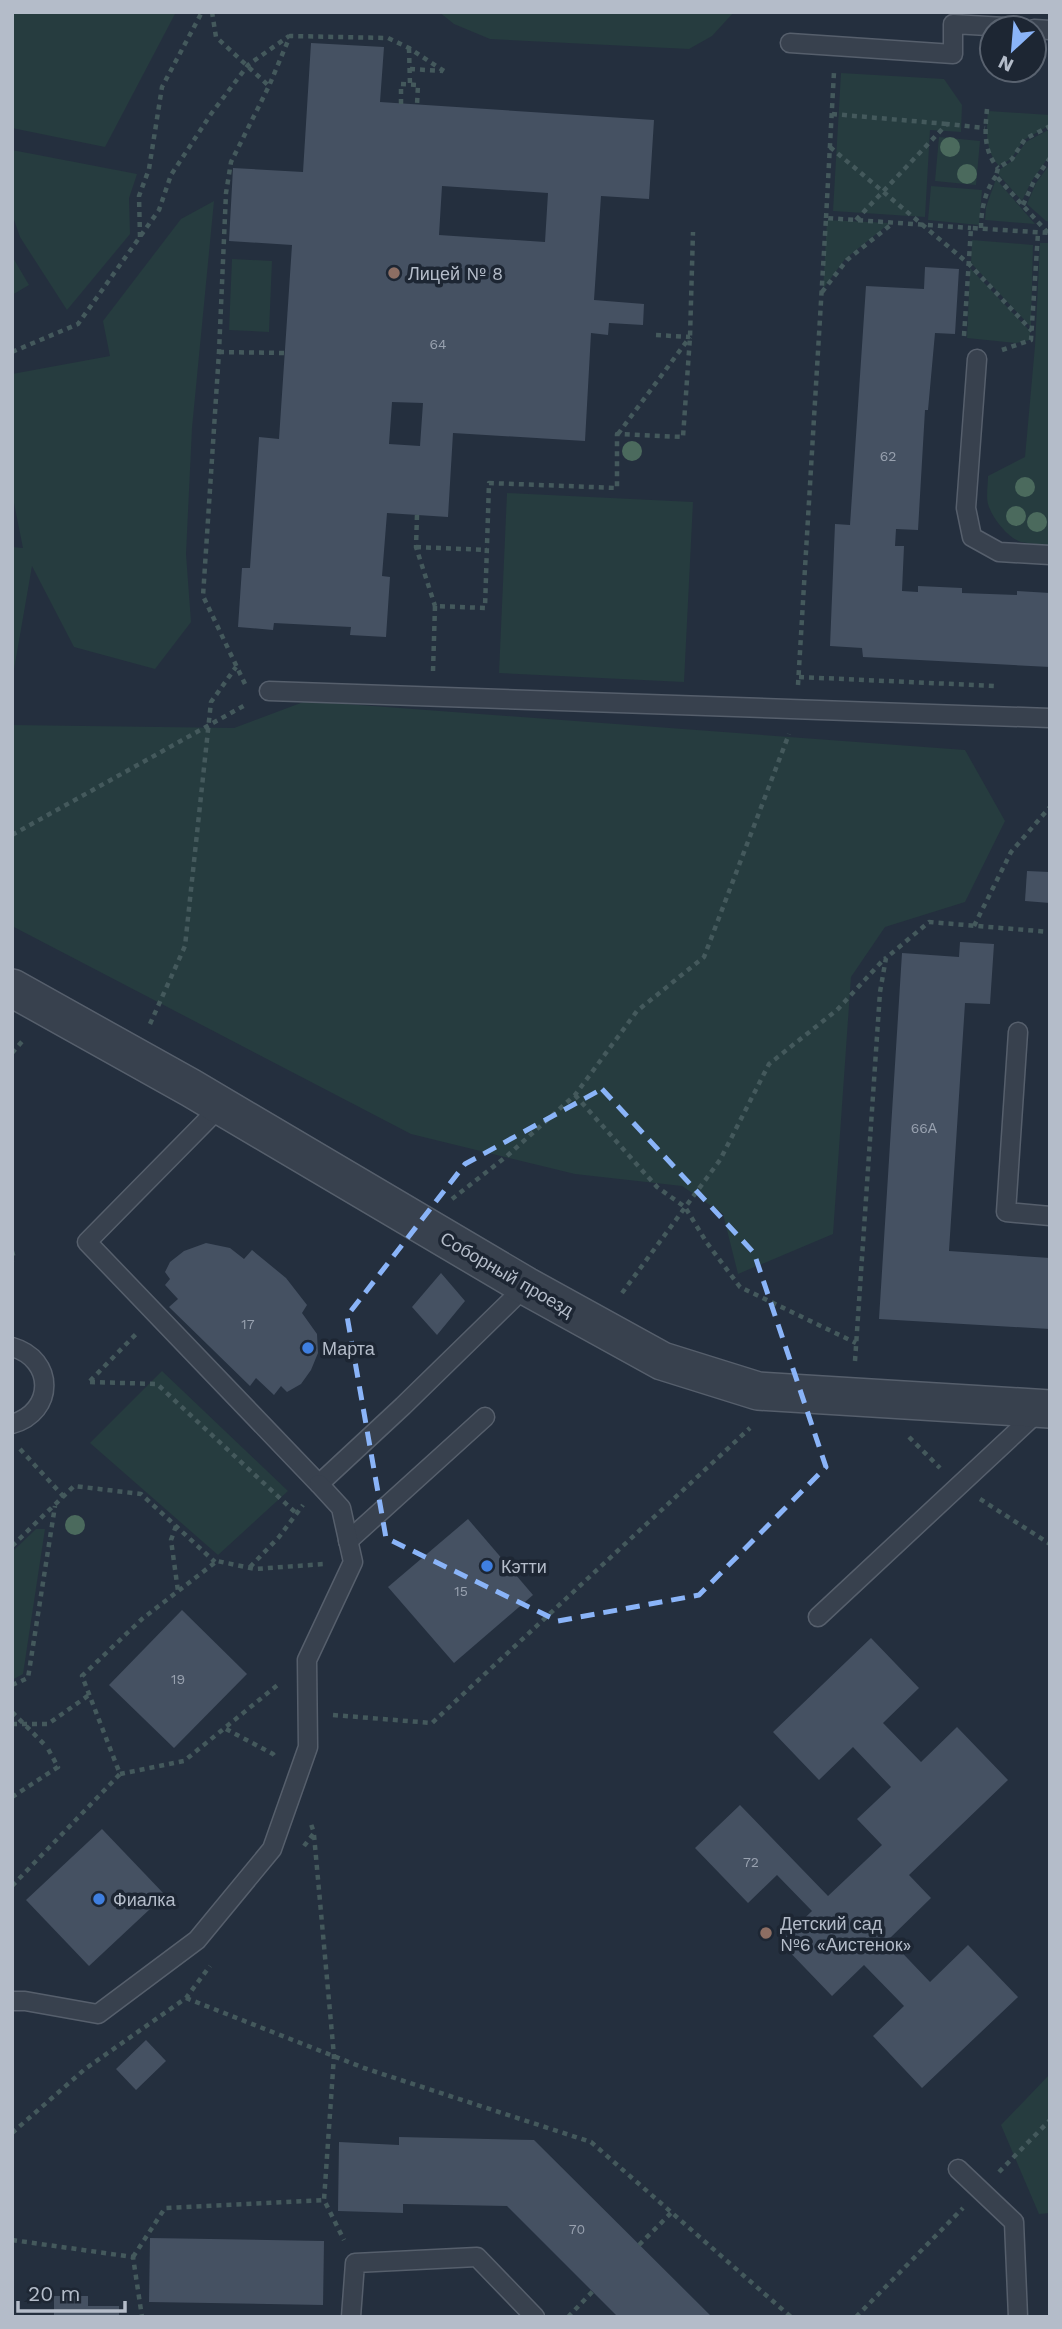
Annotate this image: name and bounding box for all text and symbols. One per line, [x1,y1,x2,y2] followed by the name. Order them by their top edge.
[978,14,1048,84] north arrow
[994,50,1017,77] text: N
[408,263,503,284] place label: Лицей № 8
[386,265,402,281] marker: Лицей № 8
[429,336,447,352] house number: 64
[880,448,896,464] house number: 62
[911,1120,938,1136] house number: 66А
[437,1227,578,1321] street label: Соборный проезд
[241,1316,255,1332] house number: 17
[322,1338,376,1359] place label: Марта
[300,1340,316,1356] marker: Марта
[501,1556,547,1577] place label: Кэтти
[479,1558,495,1574] marker: Кэтти
[454,1583,468,1599] house number: 15
[171,1671,185,1687] house number: 19
[743,1854,759,1870] house number: 72
[113,1889,177,1910] place label: Фиалка
[91,1891,107,1907] marker: Фиалка
[780,1913,911,1955] place label: Детский сад №6 «Аистенок»
[758,1925,774,1941] marker: Детский сад №6 «Аистенок»
[569,2221,585,2237] house number: 70
[18,2270,124,2314] scale bar
[28,2281,80,2306] text: 20 m

